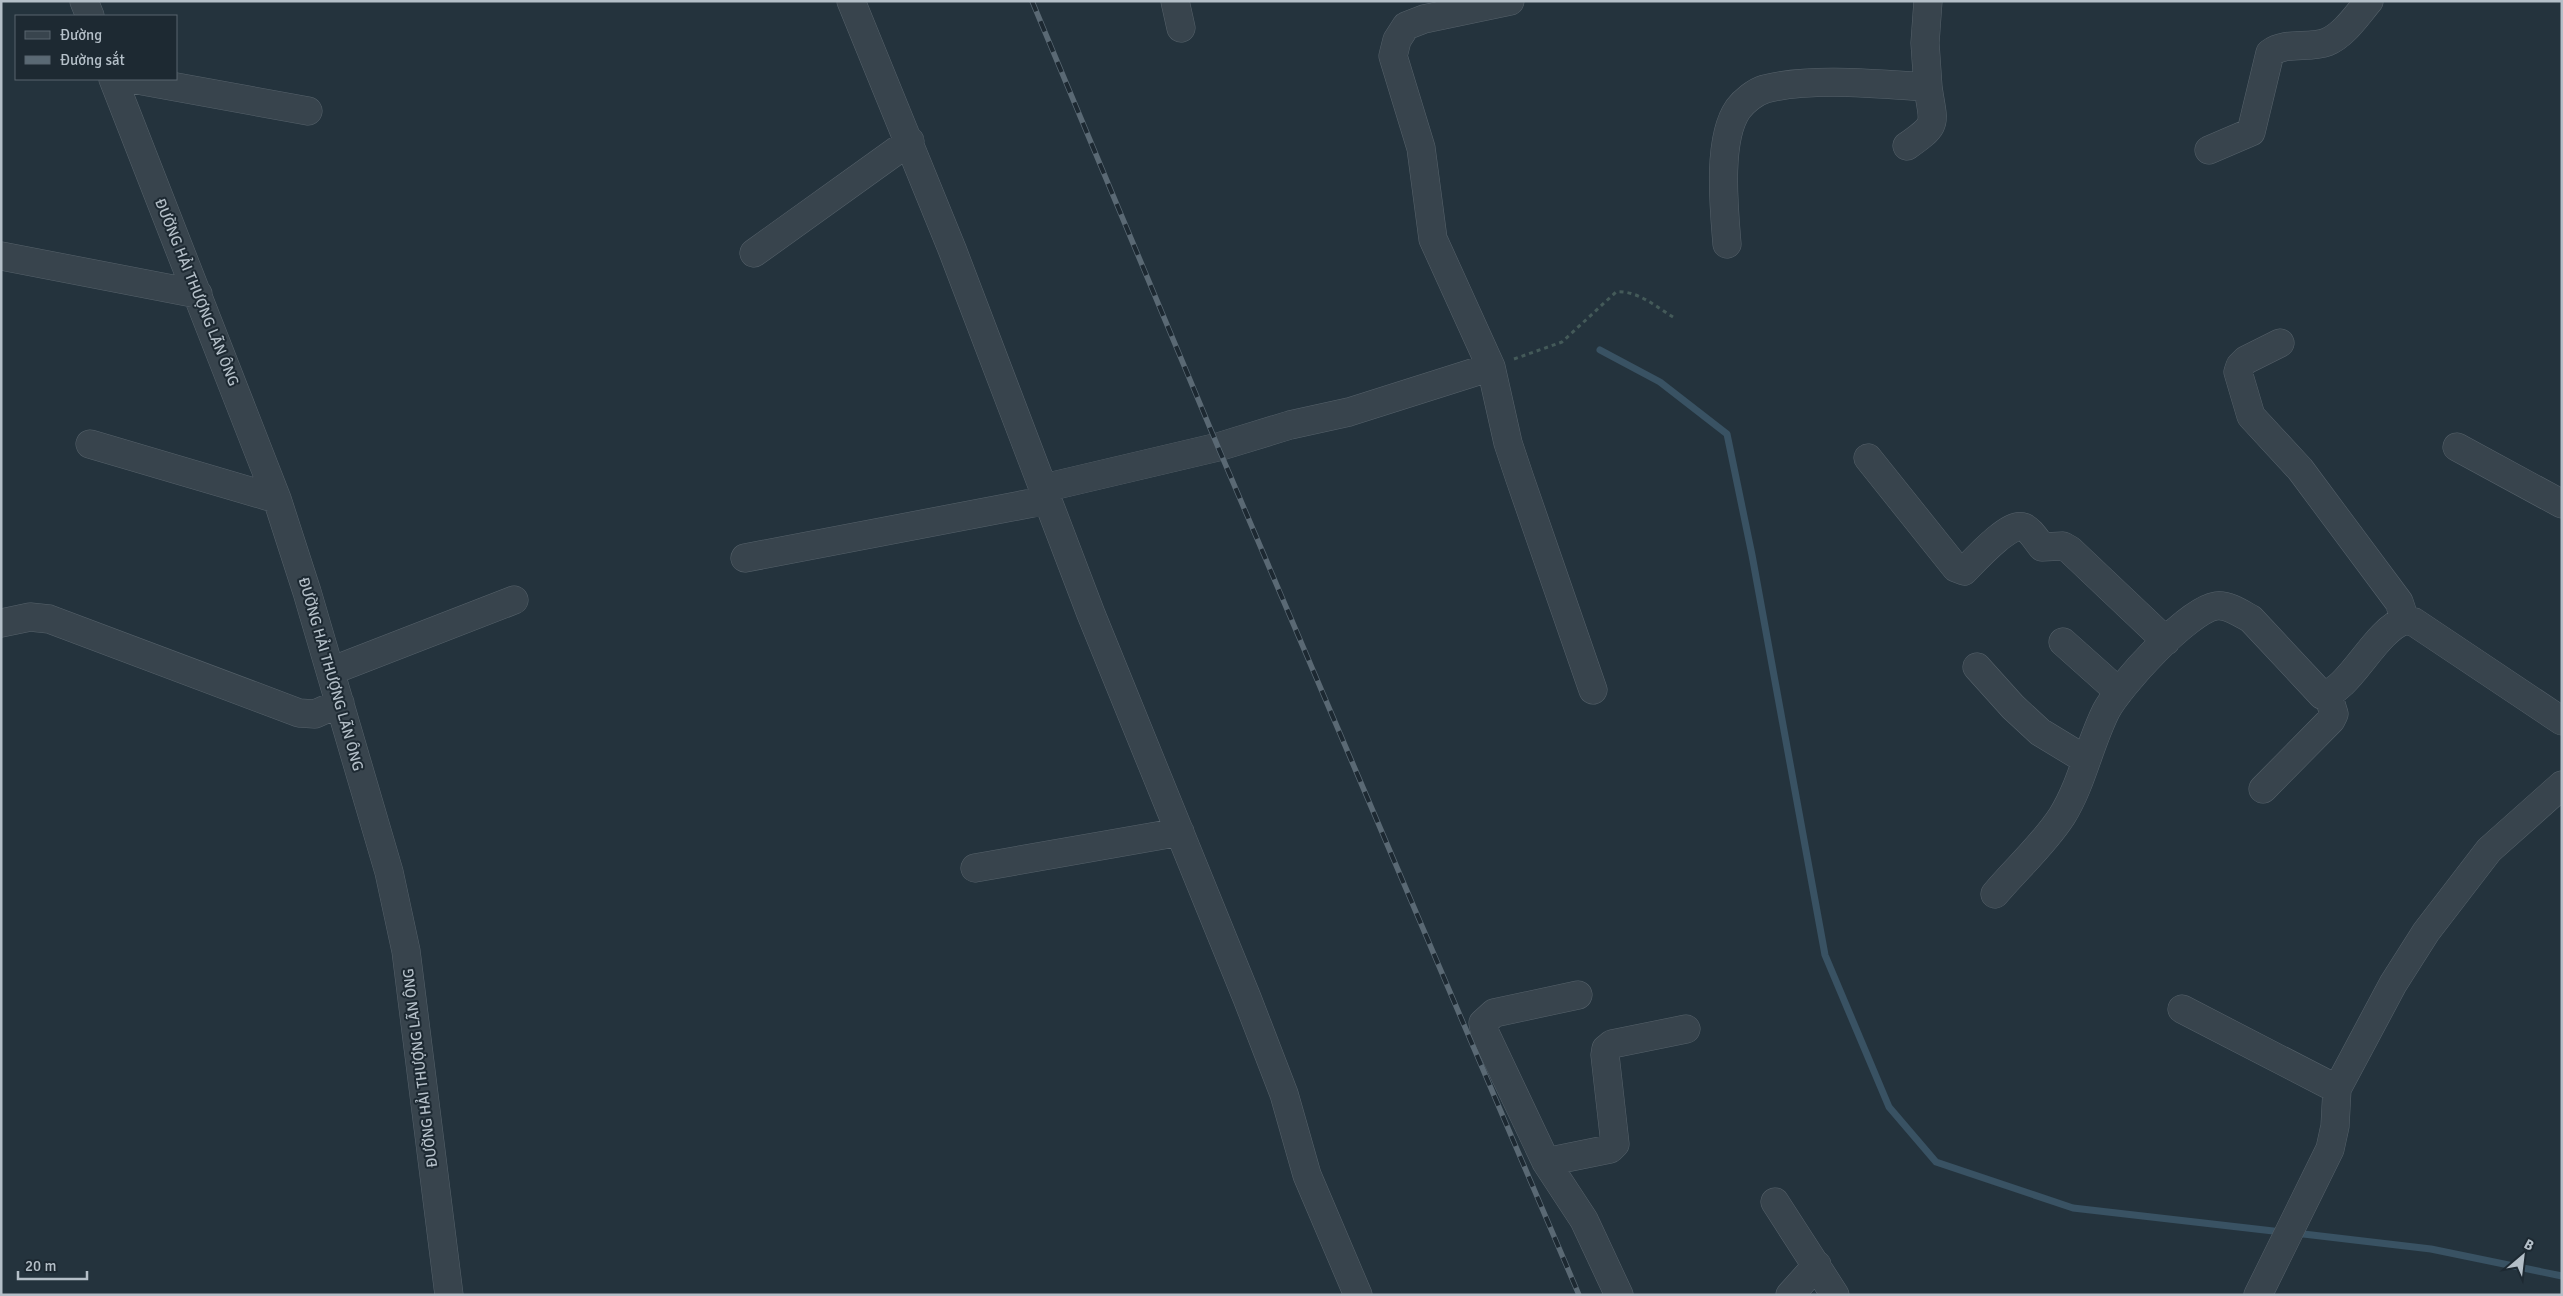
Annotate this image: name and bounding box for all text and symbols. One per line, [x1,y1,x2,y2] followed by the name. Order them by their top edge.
[15,15,178,80] legend
[60,26,102,44] text: Đường
[60,50,125,69] text: Đường sắt
[151,195,244,388] street label: ĐƯỜNG HẢI THƯỢNG LÃN ÔNG
[295,575,368,773] street label: ĐƯỜNG HẢI THƯỢNG LÃN ÔNG
[398,967,441,1169] street label: ĐƯỜNG HẢI THƯỢNG LÃN ÔNG
[2498,1231,2548,1281] north arrow
[2521,1235,2537,1255] text: B
[18,1248,86,1280] scale bar
[25,1257,56,1275] text: 20 m

